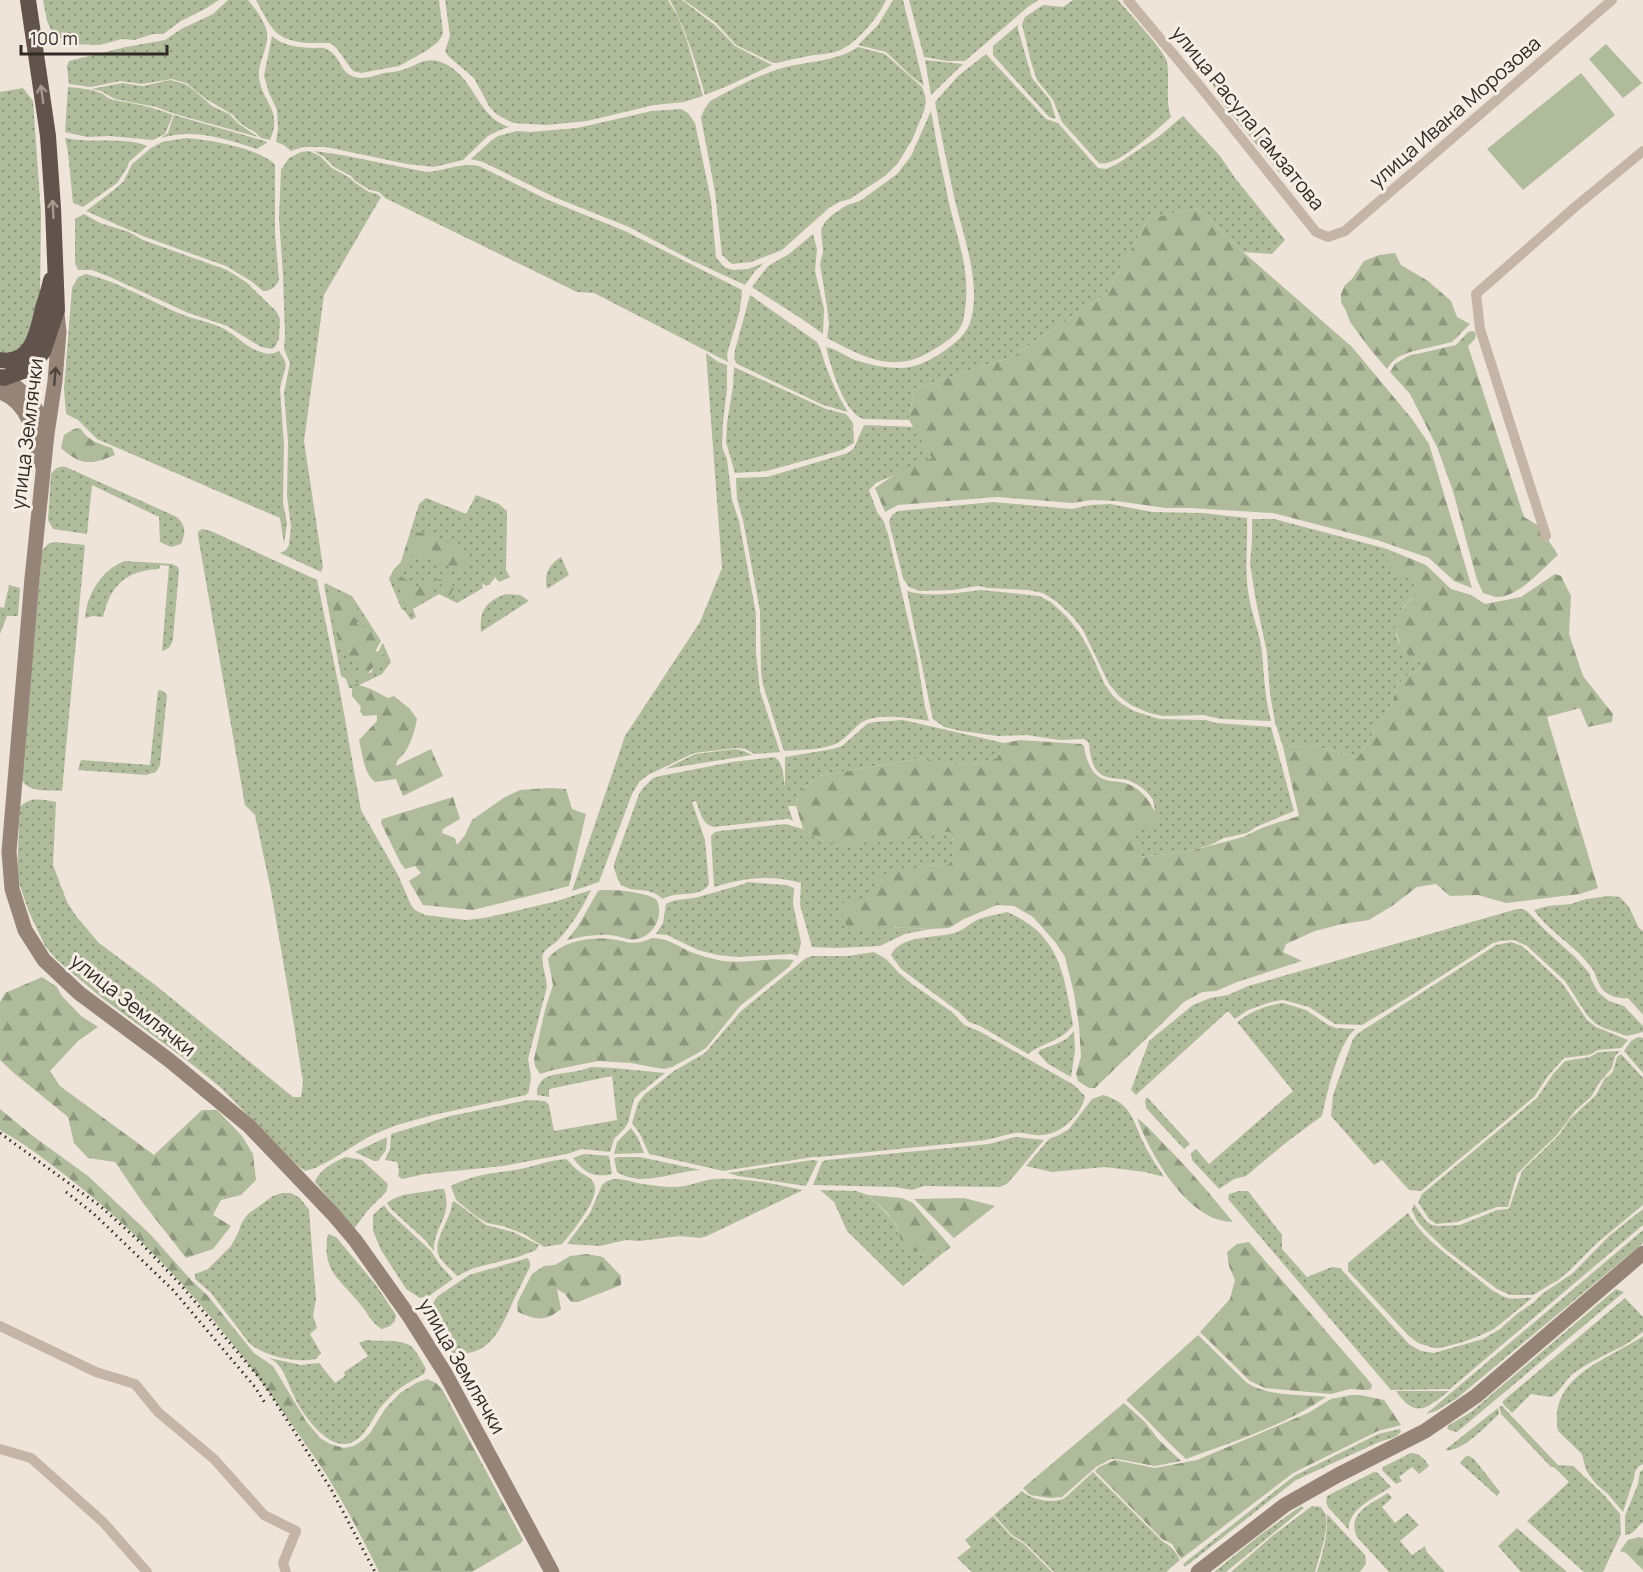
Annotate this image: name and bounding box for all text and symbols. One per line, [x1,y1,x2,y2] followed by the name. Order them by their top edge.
[21,18,166,56] scale bar
[1165,20,1331,216] street label: улица Расула Гамзатова
[30,26,78,50] text: 100 m
[1363,30,1546,194] street label: улица Ивана Морозова
[37,85,48,105] one-way arrow
[48,200,59,220] one-way arrow
[4,357,49,511] street label: улица Землячки
[50,367,61,387] one-way arrow
[65,947,202,1062] street label: улица Землячки
[413,1293,512,1438] street label: улица Землячки

